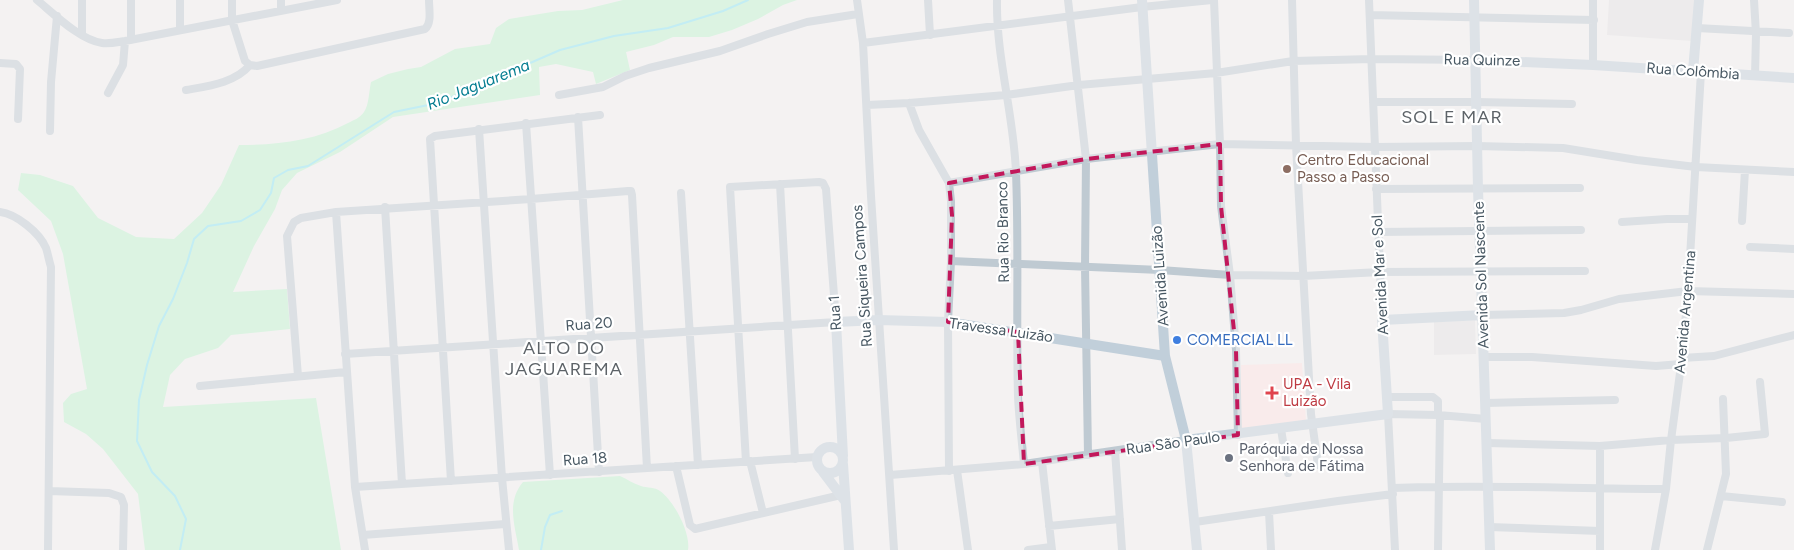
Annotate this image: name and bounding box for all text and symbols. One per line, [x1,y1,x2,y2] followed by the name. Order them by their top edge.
[1444,50,1520,70] street label: Rua Quinze
[424,55,533,114] water label: Rio Jaguarema
[1646,59,1740,83] street label: Rua Colômbia
[1401,106,1503,128] district label: SOL E MAR
[1297,151,1429,186] place label: Centro Educacional Passo a Passo
[1281,163,1293,175] marker: Centro Educacional Passo a Passo
[993,181,1013,283] street label: Rua Rio Branco
[1469,201,1493,349] street label: Avenida Sol Nascente
[848,204,876,348] street label: Rua Siqueira Campos
[1368,215,1392,335] street label: Avenida Mar e Sol
[1147,225,1173,327] street label: Avenida Luizão
[1671,250,1699,374] street label: Avenida Argentina
[825,295,845,331] street label: Rua 1
[565,313,613,335] street label: Rua 20
[948,314,1054,346] street label: Travessa Luizão
[1187,331,1293,349] place label: COMERCIAL LL
[1171,334,1183,346] marker: COMERCIAL LL
[505,337,623,380] district label: ALTO DO JAGUAREMA
[1283,375,1351,410] place label: UPA - Vila Luizão
[1265,386,1279,400] marker: UPA - Vila Luizão
[1125,427,1222,459] street label: Rua São Paulo
[1239,440,1364,475] place label: Paróquia de Nossa Senhora de Fátima
[562,448,608,470] street label: Rua 18
[1223,452,1235,464] marker: Paróquia de Nossa Senhora de Fátima

